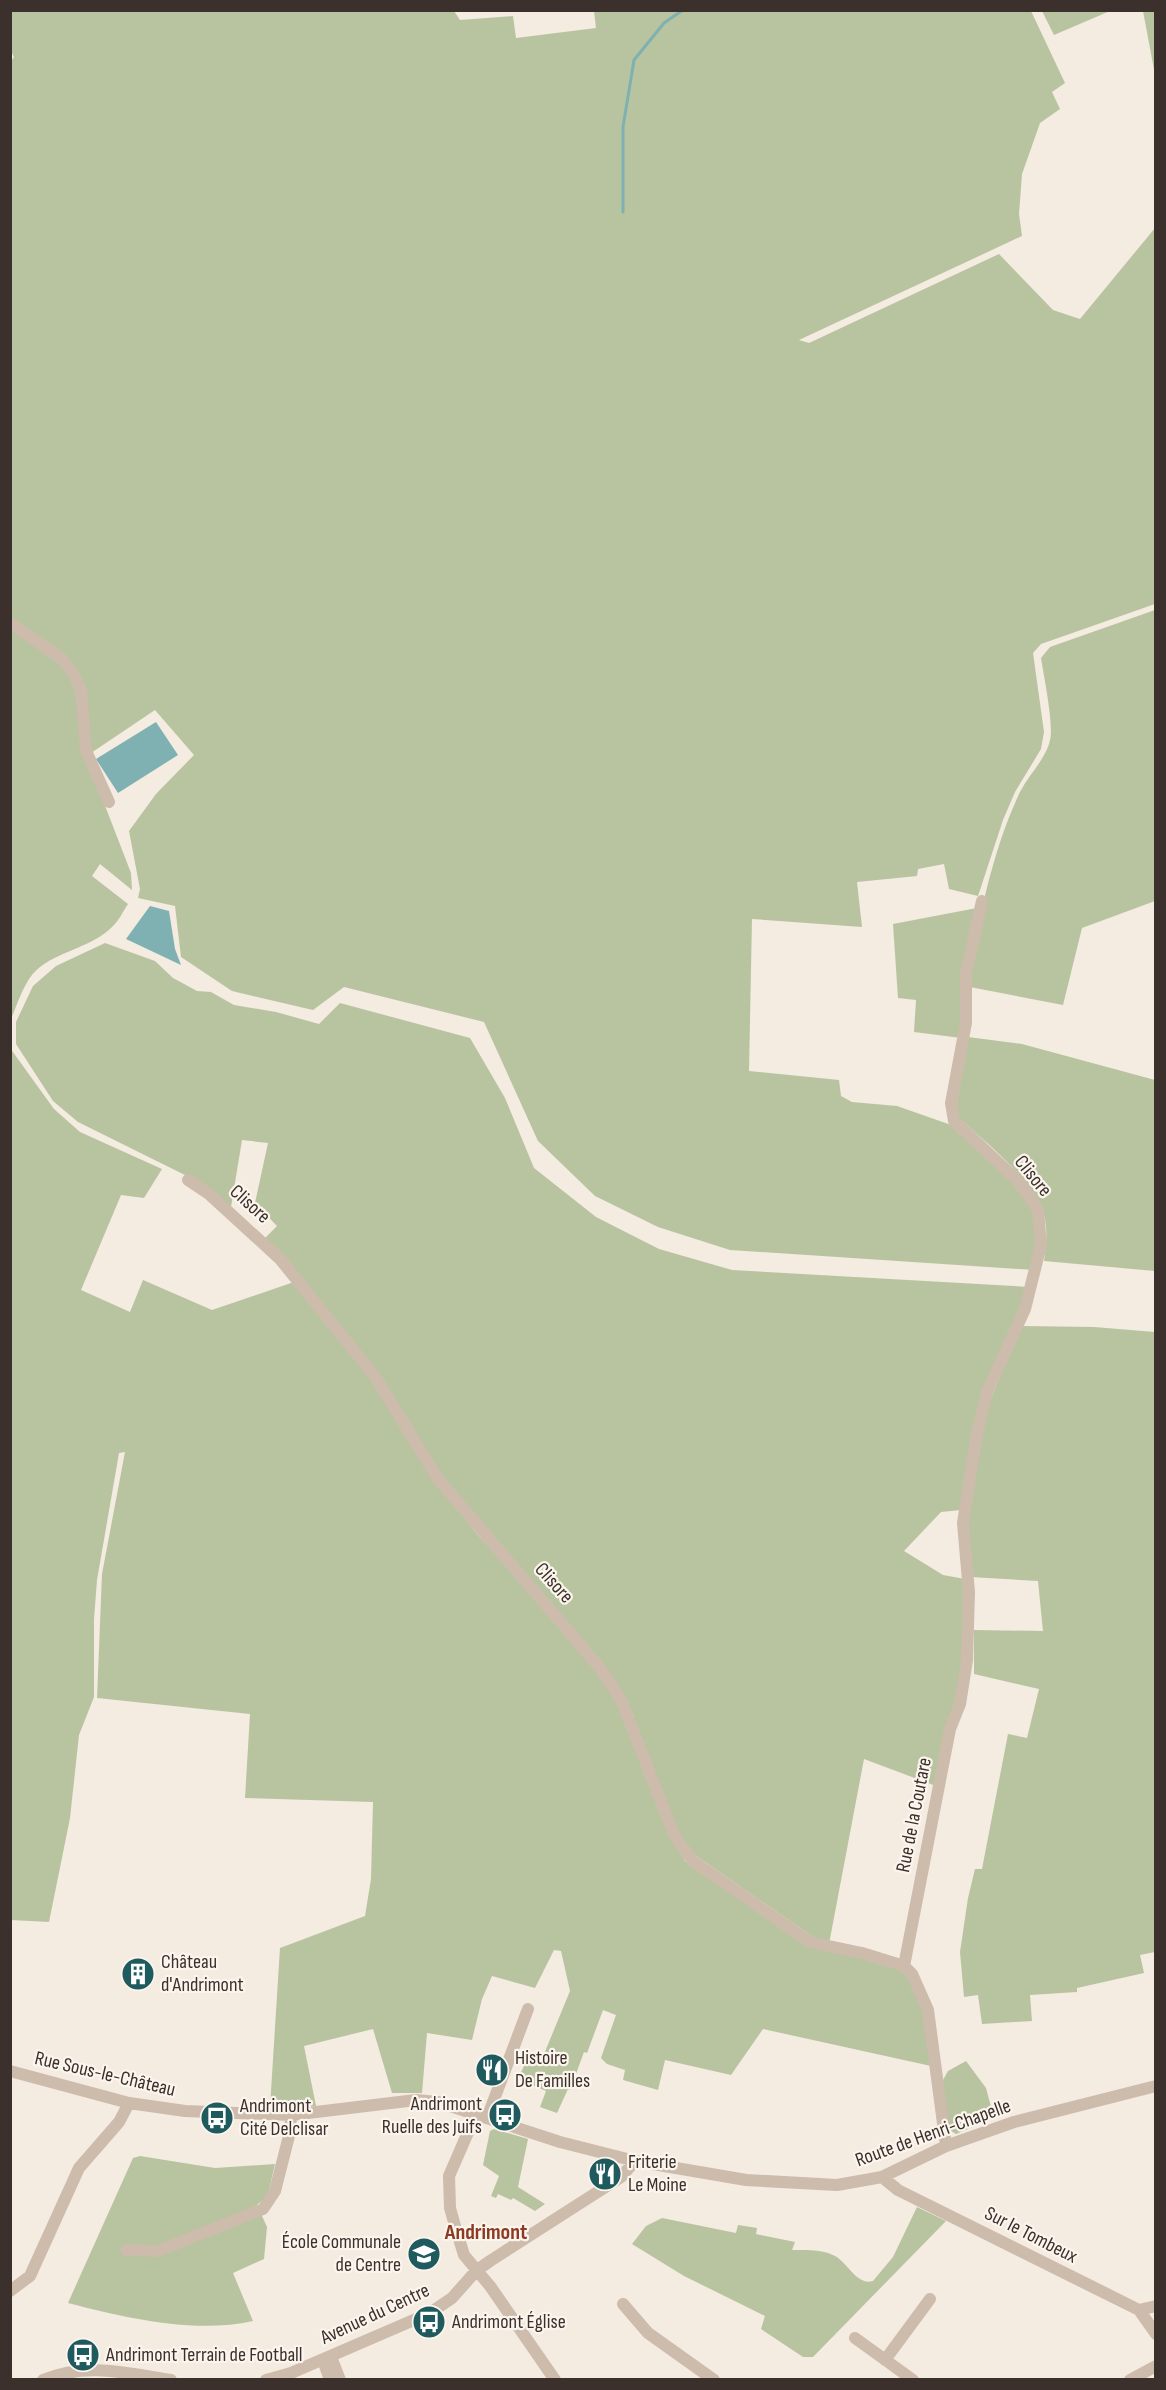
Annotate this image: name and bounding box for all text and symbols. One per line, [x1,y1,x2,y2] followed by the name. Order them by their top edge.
[1009,1150,1057,1202] street label: Clisore
[225,1180,275,1228] street label: Clisore
[530,1558,578,1608] street label: Clisore
[891,1756,937,1874] street label: Rue de la Coutare
[161,1950,244,1997] place label: Château d'Andrimont
[120,1956,156,1992] building icon: Château d'Andrimont
[32,2046,178,2102] street label: Rue Sous-le-Château
[515,2046,590,2093] place label: Histoire De Familles
[474,2052,510,2088] restaurant icon: Histoire De Familles
[382,2092,482,2139] place label: Andrimont Ruelle des Juifs
[239,2094,329,2141] place label: Andrimont Cité Delclisar
[852,2094,1014,2172] street label: Route de Henri-Chapelle
[487,2097,523,2133] bus stop icon: Andrimont Ruelle des Juifs
[199,2100,235,2136] bus stop icon: Andrimont Cité Delclisar
[628,2150,687,2197] place label: Friterie Le Moine
[587,2156,623,2192] restaurant icon: Friterie Le Moine
[981,2201,1082,2269] street label: Sur le Tombeux
[444,2219,527,2246] district label: Andrimont
[282,2230,401,2277] place label: École Communale de Centre
[406,2236,442,2272] school or university icon: École Communale de Centre
[316,2278,433,2350] street label: Avenue du Centre
[411,2304,447,2340] bus stop icon: Andrimont Église
[451,2310,566,2334] place label: Andrimont Église
[65,2337,101,2373] bus stop icon: Andrimont Terrain de Football
[105,2343,303,2367] place label: Andrimont Terrain de Football

